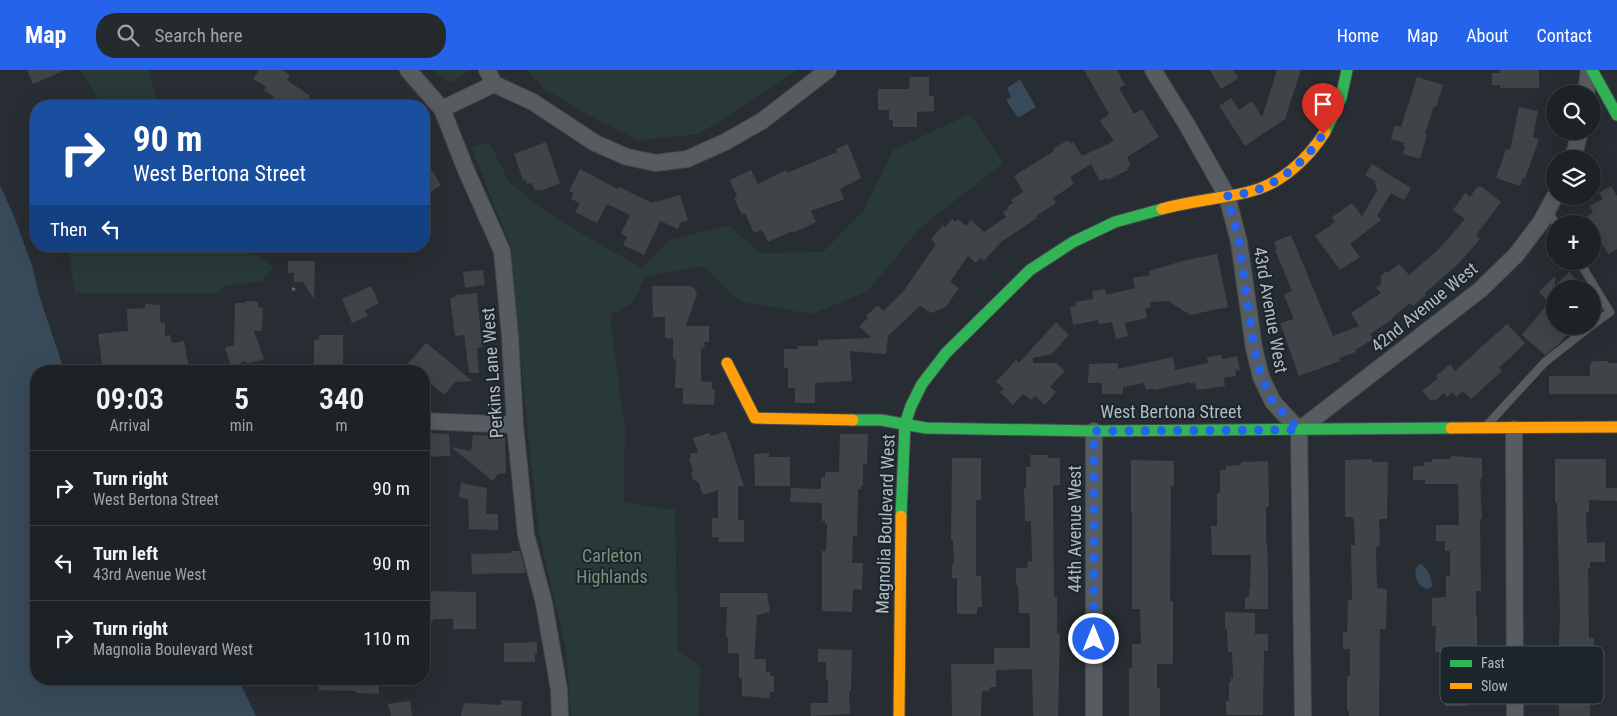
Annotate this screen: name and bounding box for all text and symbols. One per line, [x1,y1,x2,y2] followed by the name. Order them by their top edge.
[96,13,446,58] search box
[25,21,66,49] text: Map
[114,21,142,49] icon: search
[154,24,243,47] text: Search here
[1337,25,1379,46] text: Home
[1407,25,1438,46] text: Map
[1466,25,1508,46] text: About
[1536,25,1592,46] text: Contact
[1302,83,1344,134] pin
[1546,85,1601,335] map controls
[1546,85,1601,140] button: search
[1309,90,1337,118] icon: arrive
[133,119,202,160] text: 90 m
[50,120,115,185] icon: right
[1546,150,1601,205] button: layers
[133,161,306,186] text: West Bertona Street
[97,215,125,243] icon: left
[1546,215,1601,270] button: +
[50,218,87,241] text: Then
[1250,245,1292,375] street label: 43rd Avenue West
[1367,258,1481,356] street label: 42nd Avenue West
[1546,280,1601,335] button: −
[477,307,507,439] street label: Perkins Lane West
[96,381,164,416] text: 09:03
[234,381,249,416] text: 5
[319,381,364,416] text: 340
[1100,401,1242,422] street label: West Bertona Street
[110,416,150,435] text: Arrival
[230,416,253,435] text: min
[336,416,348,435] text: m
[871,434,899,614] street label: Magnolia Boulevard West
[1064,465,1085,593] street label: 44th Avenue West
[93,467,168,490] text: Turn right
[50,474,78,502] icon: right
[373,477,410,500] text: 90 m
[93,490,219,509] text: West Bertona Street
[93,542,158,565] text: Turn left
[576,545,648,587] park label: Carleton Highlands
[50,549,78,577] icon: left
[373,552,410,575] text: 90 m
[93,565,206,584] text: 43rd Avenue West
[1067,612,1119,664] position arrow
[93,617,168,640] text: Turn right
[50,624,78,652] icon: right
[363,627,410,650] text: 110 m
[93,640,253,659] text: Magnolia Boulevard West
[1440,646,1604,704] legend
[1481,655,1505,671] text: Fast
[1481,678,1508,694] text: Slow

